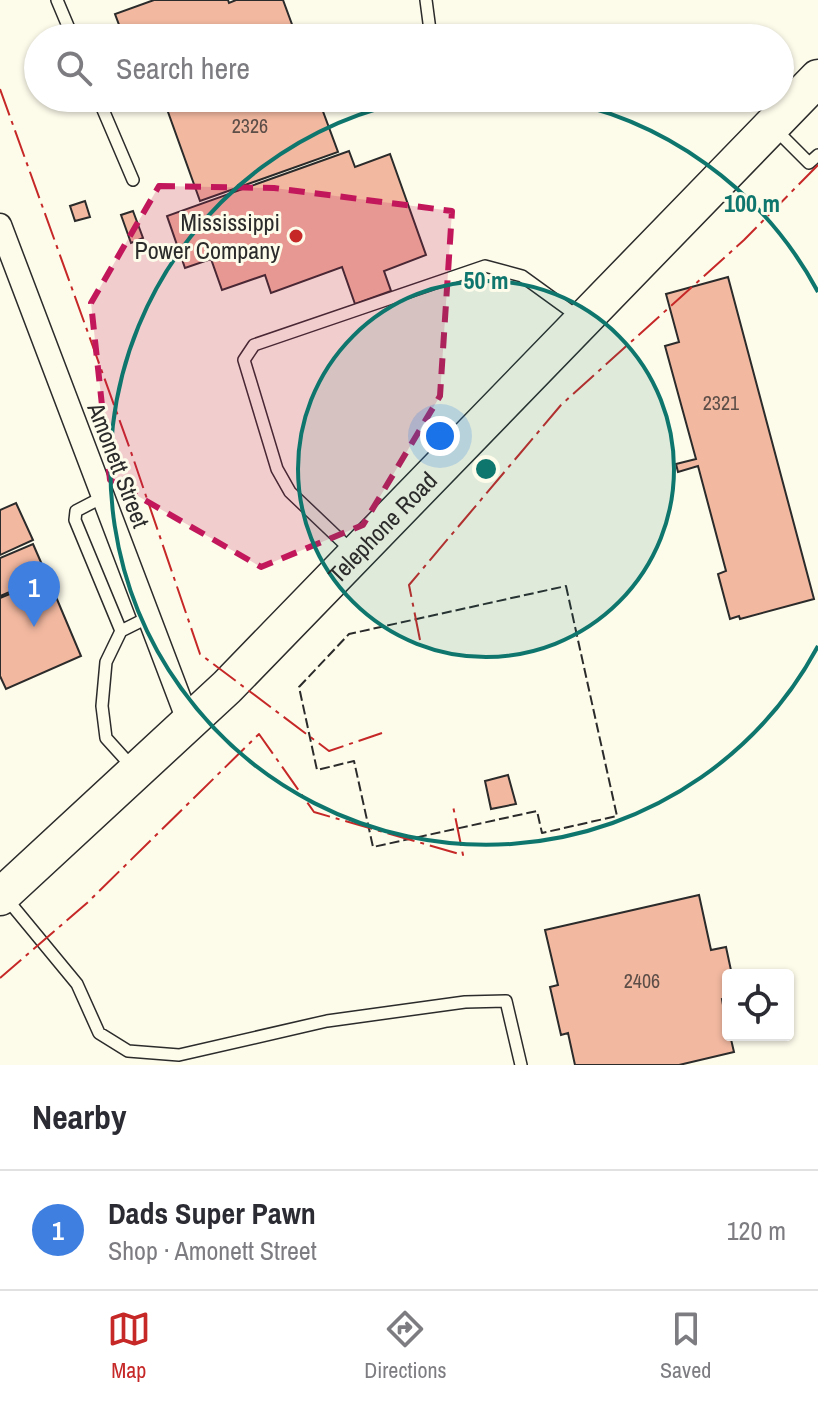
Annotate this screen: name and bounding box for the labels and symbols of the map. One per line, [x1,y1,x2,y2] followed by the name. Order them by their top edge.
[232,112,268,139] house number: 2326
[724,187,780,219] text: 100 m
[135,206,280,266] place label: Mississippi Power Company
[287,227,305,245] marker: Mississippi Power Company
[464,264,508,296] text: 50 m
[703,389,739,416] house number: 2321
[80,397,158,533] street label: Amonett Street
[420,416,460,456] your location
[472,455,500,483] centre of rings
[321,465,444,590] street label: Telephone Road
[8,561,60,627] pin: 1
[624,967,660,994] house number: 2406

